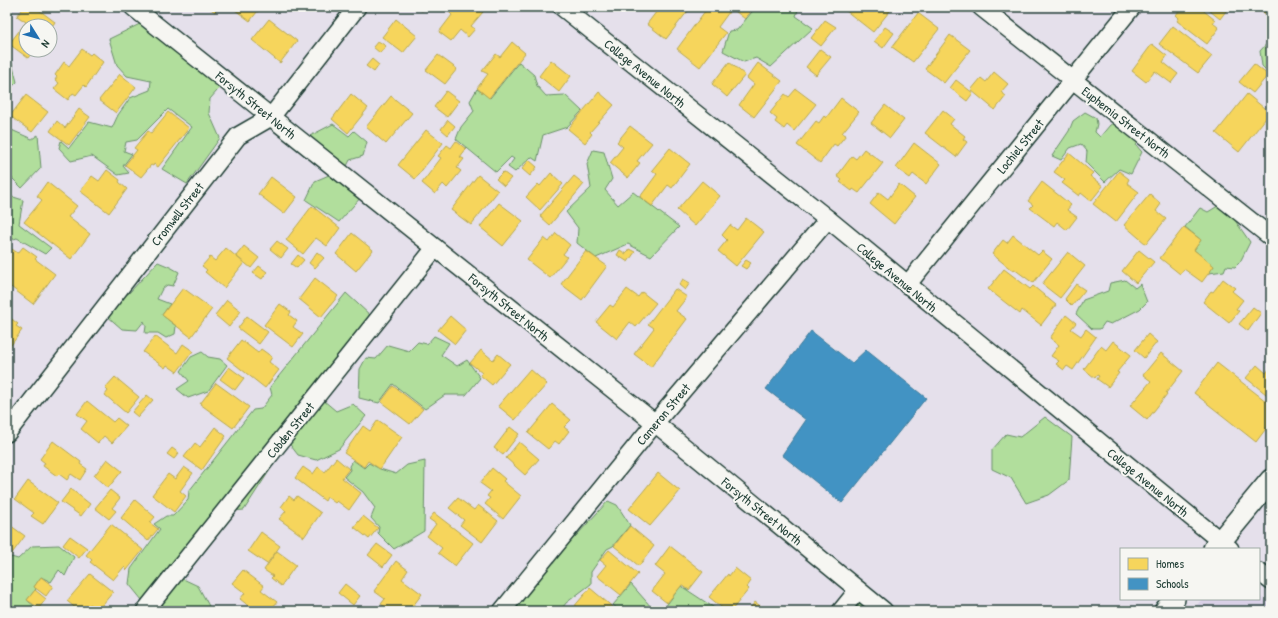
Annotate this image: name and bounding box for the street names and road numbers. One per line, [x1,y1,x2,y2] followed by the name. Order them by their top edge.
[600,34,690,112] street label: College Avenue North
[211,66,301,143] street label: Forsyth Street North
[1078,82,1174,162] street label: Euphemia Street North
[992,115,1048,177] street label: Lochiel Street
[146,178,208,250] street label: Cromwell Street
[853,238,942,316] street label: College Avenue North
[464,268,554,345] street label: Forsyth Street North
[632,379,695,449] street label: Cameron Street
[262,398,318,462] street label: Cobden Street
[1103,443,1193,521] street label: College Avenue North
[717,472,807,549] street label: Forsyth Street North

